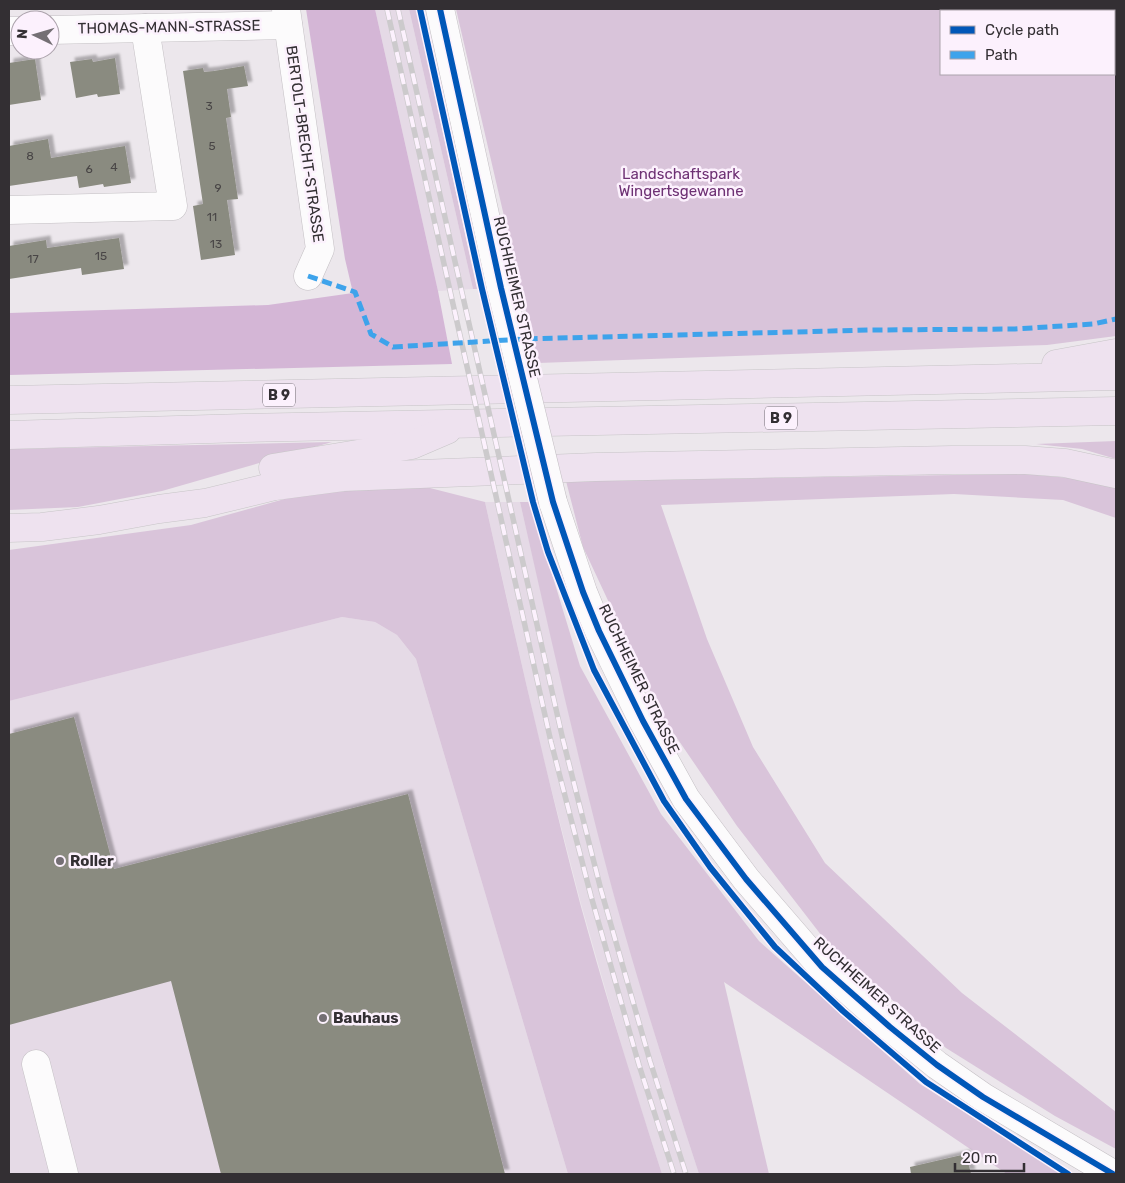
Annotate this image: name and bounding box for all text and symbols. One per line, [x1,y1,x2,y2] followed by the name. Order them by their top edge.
[10,10,60,60] north arrow
[940,10,1115,75] legend
[77,16,261,38] street label: THOMAS-MANN-STRASSE
[985,21,1059,39] text: Cycle path
[14,28,31,40] text: N
[282,44,328,244] street label: BERTOLT-BRECHT-STRASSE
[985,46,1018,64] text: Path
[205,99,213,113] house number: 3
[208,139,216,153] house number: 5
[26,149,34,163] house number: 8
[110,160,118,174] house number: 4
[85,162,93,176] house number: 6
[618,165,744,200] park label: Landschaftspark Wingertsgewanne
[214,181,222,195] house number: 9
[207,210,217,224] house number: 11
[490,215,544,379] street label: RUCHHEIMER STRASSE
[210,237,222,251] house number: 13
[95,249,107,263] house number: 15
[27,252,39,266] house number: 17
[263,384,295,406] road number: B 9
[765,406,797,429] road number: B 9
[595,601,683,757] street label: RUCHHEIMER STRASSE
[70,852,114,870] place label: Roller
[54,855,66,867] marker: Roller
[810,933,944,1057] street label: RUCHHEIMER STRASSE
[333,1009,399,1027] place label: Bauhaus
[317,1012,329,1024] marker: Bauhaus
[955,1140,1024,1172] scale bar
[962,1149,997,1167] text: 20 m

